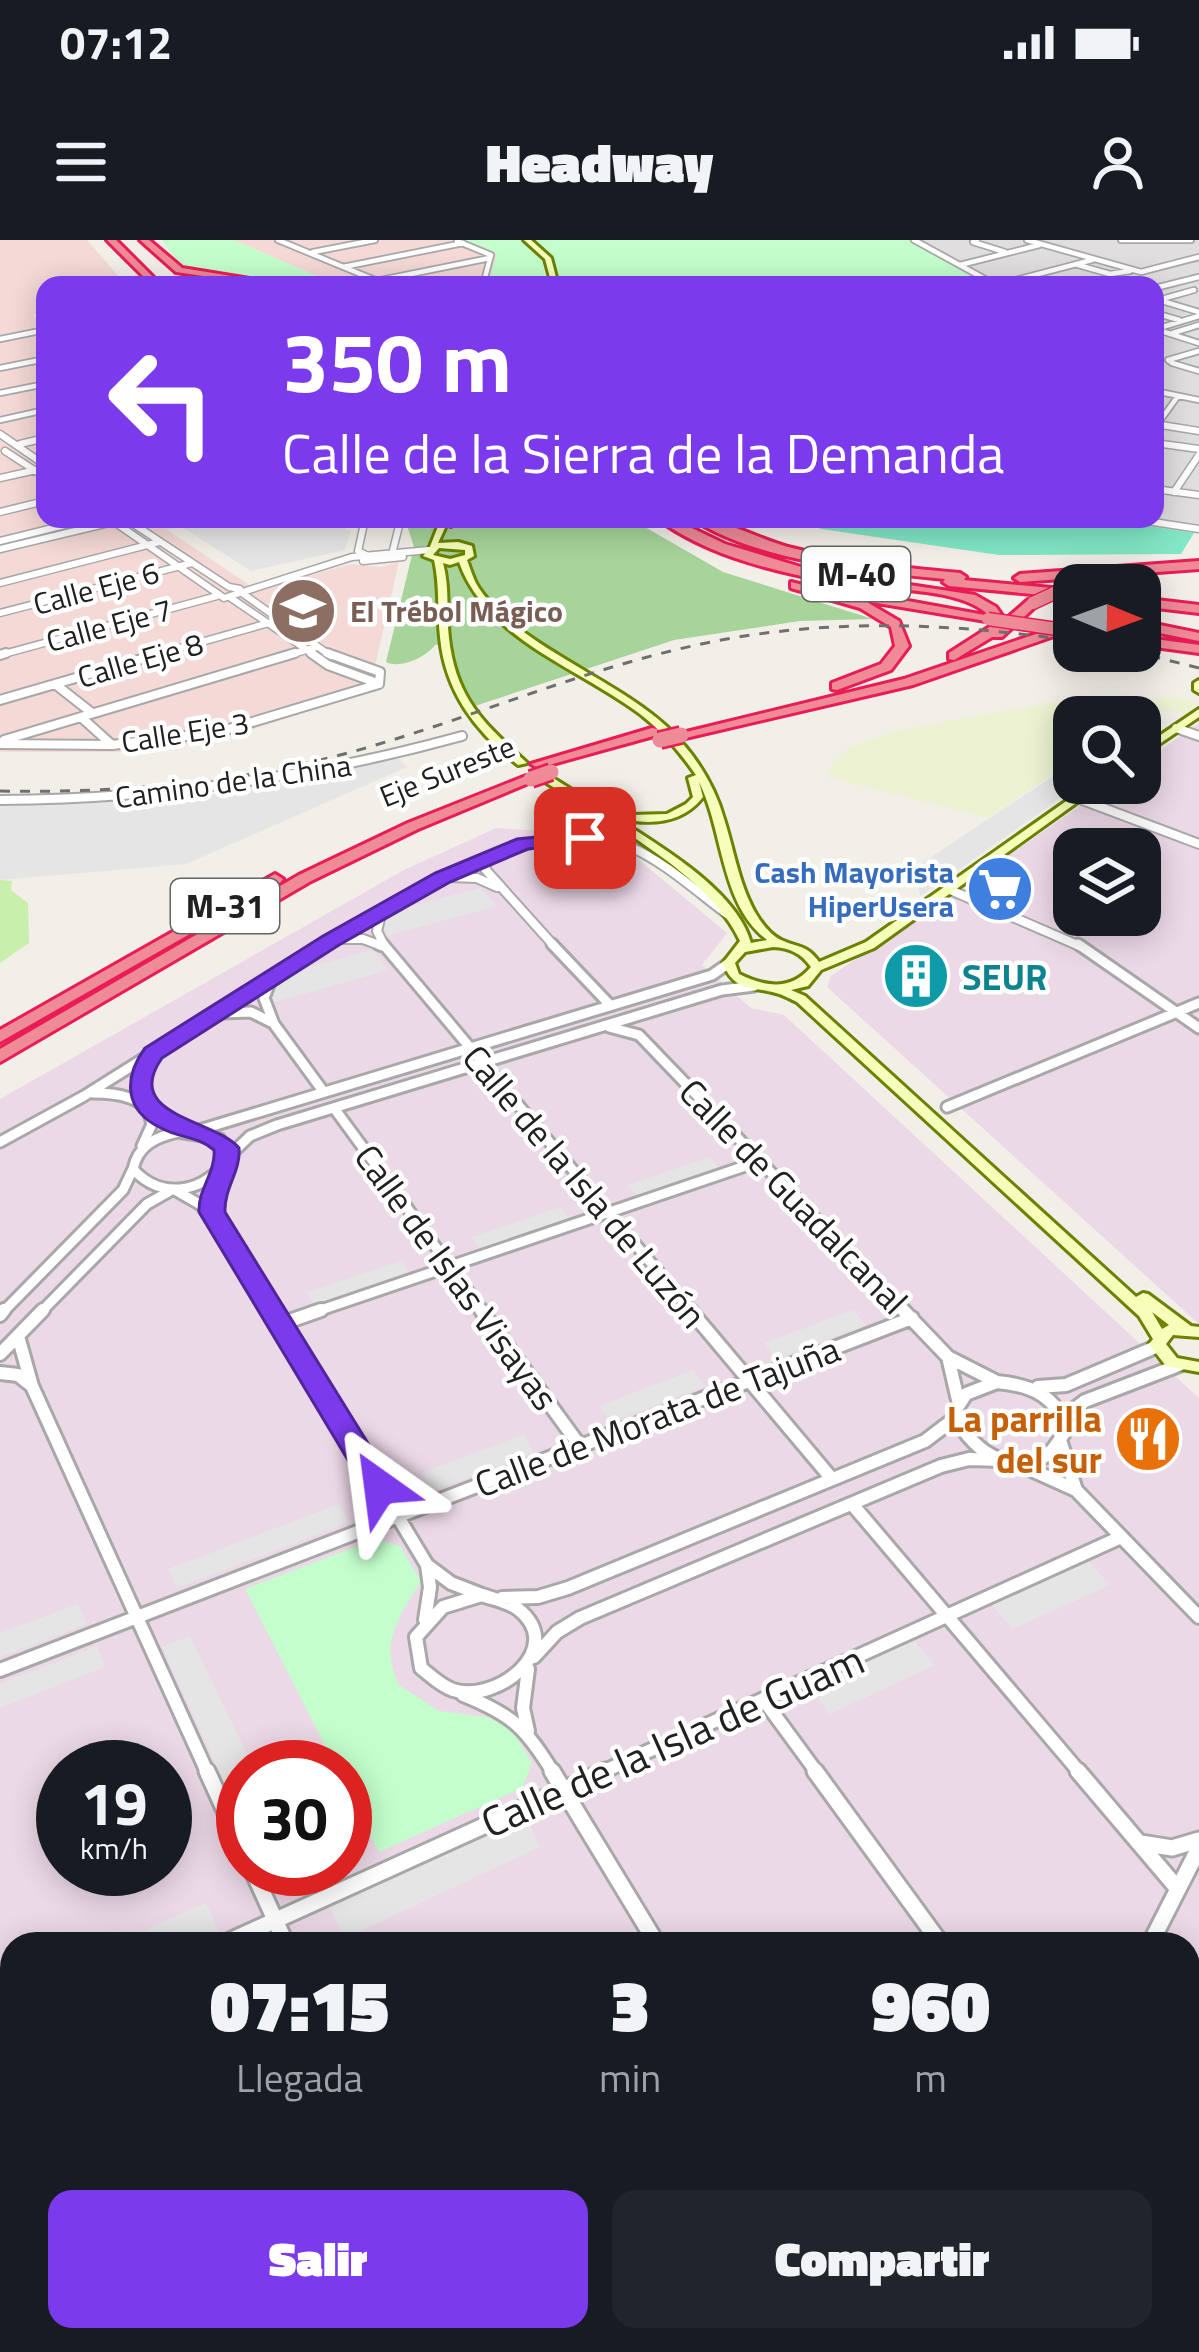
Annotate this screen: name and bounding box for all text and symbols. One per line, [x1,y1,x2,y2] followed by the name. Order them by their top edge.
[60,8,172,76] text: 07:12
[486,121,713,203] text: Headway
[48,129,114,195] icon: menu
[1085,129,1151,195] icon: person
[282,297,512,425] text: 350 m
[84,324,240,480] icon: left
[282,412,1004,494] text: Calle de la Sierra de la Demanda
[802,547,910,601] road number: M-40
[28,549,164,627] street label: Calle Eje 6
[1053,564,1161,672] north arrow
[1053,564,1161,936] map controls
[268,576,338,646] school or university icon: El Trébol Mágico
[41,586,177,664] street label: Calle Eje 7
[350,588,563,634] place label: El Trébol Mágico
[72,620,208,700] street label: Calle Eje 8
[1053,696,1161,804] button: search
[118,699,252,765] street label: Calle Eje 3
[373,723,521,819] street label: Eje Sureste
[112,742,354,820] street label: Camino de la China
[534,787,636,889] pin
[552,805,618,871] icon: arrive
[1053,828,1161,936] button: layers
[754,849,954,929] place label: Cash Mayorista HiperUsera
[965,854,1035,924] supermarket icon: Cash Mayorista HiperUsera
[171,879,279,933] road number: M-31
[881,941,951,1011] building icon: SEUR
[962,949,1047,1004] place label: SEUR
[450,1032,720,1340] street label: Calle de la Isla de Luzón
[667,1066,921,1326] street label: Calle de Guadalcanal
[341,1132,573,1422] street label: Calle de Islas Visayas
[467,1321,847,1511] street label: Calle de Morata de Tajuña
[947,1391,1102,1487] place label: La parrilla del sur
[1113,1404,1183,1474] restaurant icon: La parrilla del sur
[317,1424,443,1550] position arrow
[470,1627,874,1853] street label: Calle de la Isla de Guam
[216,1740,372,1896] speed limit sign: 30
[80,1757,148,1848] text: 19
[80,1825,148,1871] text: km/h
[210,1949,389,2059] text: 07:15
[610,1949,650,2059] text: 3
[871,1949,990,2059] text: 960
[236,2048,363,2107] text: Llegada
[599,2048,661,2107] text: min
[914,2048,947,2107] text: m
[48,2190,588,2328] button: Salir
[612,2190,1152,2328] button: Compartir

